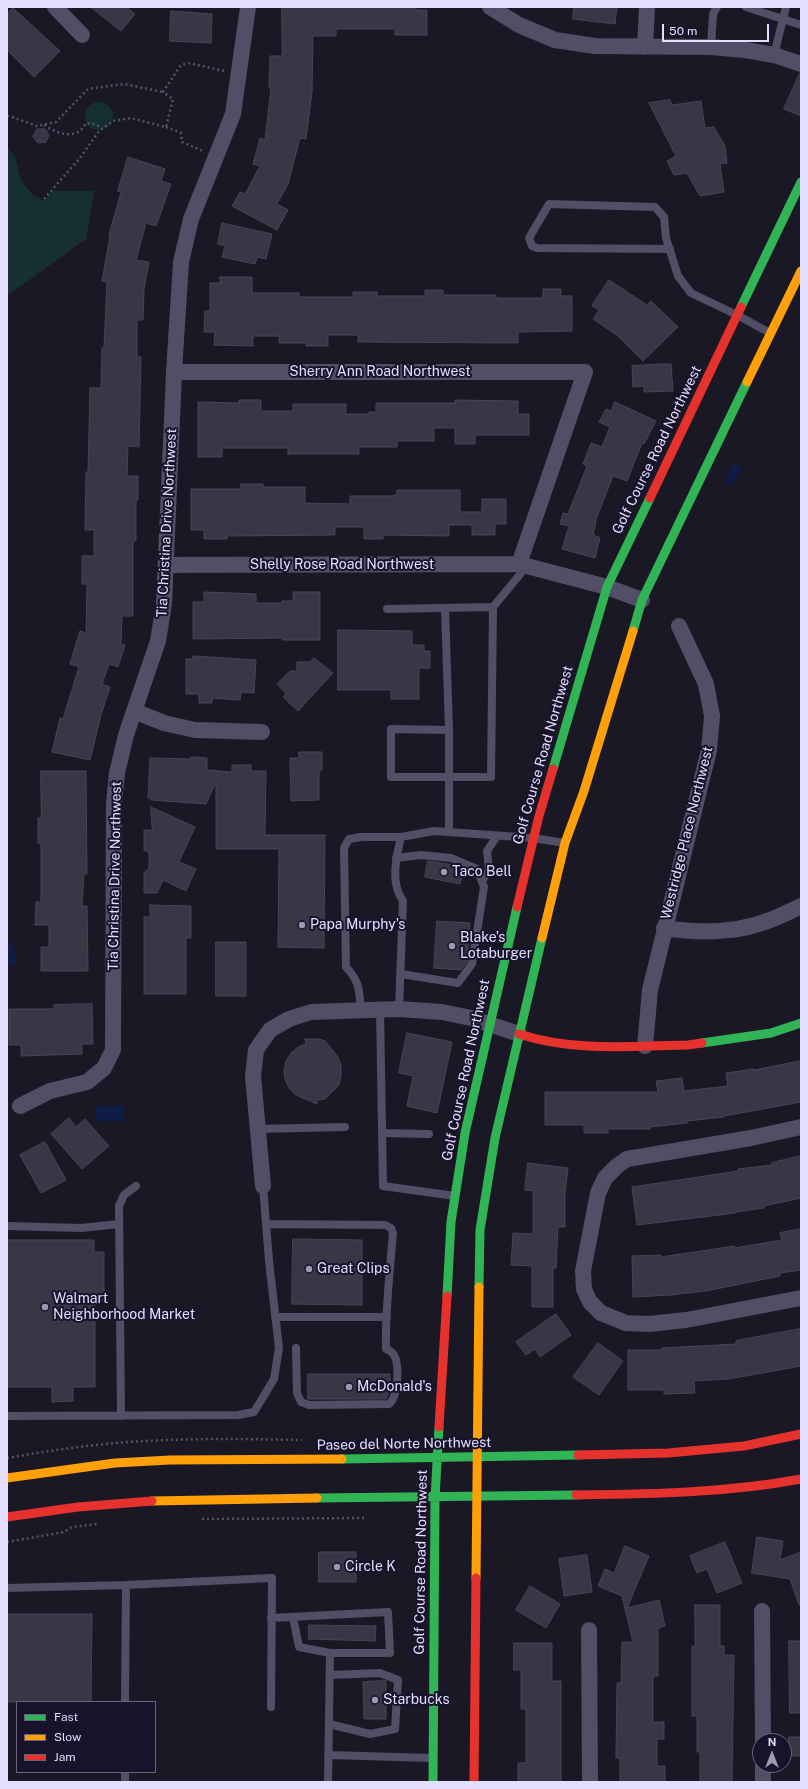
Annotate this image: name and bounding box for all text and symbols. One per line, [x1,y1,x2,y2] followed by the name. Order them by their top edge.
[664,16,771,42] scale bar
[669,24,697,38] text: 50 m
[609,363,705,537] street label: Golf Course Road Northwest
[289,364,471,380] street label: Sherry Ann Road Northwest
[154,428,180,618] street label: Tia Christina Drive Northwest
[250,557,434,573] street label: Shelly Rose Road Northwest
[509,664,577,846] street label: Golf Course Road Northwest
[657,745,717,921] street label: Westridge Place Northwest
[105,781,125,971] street label: Tia Christina Drive Northwest
[452,864,512,880] place label: Taco Bell
[439,867,449,877] marker: Taco Bell
[310,917,405,933] place label: Papa Murphy's
[297,920,307,930] marker: Papa Murphy's
[460,930,532,962] place label: Blake's Lotaburger
[447,941,457,951] marker: Blake's Lotaburger
[439,978,493,1162] street label: Golf Course Road Northwest
[317,1261,389,1277] place label: Great Clips
[304,1264,314,1274] marker: Great Clips
[53,1291,195,1324] place label: Walmart Neighborhood Market
[40,1302,50,1312] marker: Walmart Neighborhood Market
[357,1379,432,1395] place label: McDonald's
[344,1382,354,1392] marker: McDonald's
[316,1434,492,1454] street label: Paseo del Norte Northwest
[411,1469,431,1655] street label: Golf Course Road Northwest
[345,1559,396,1575] place label: Circle K
[332,1562,342,1572] marker: Circle K
[383,1692,449,1708] place label: Starbucks
[370,1695,380,1705] marker: Starbucks
[16,1701,156,1773] legend
[54,1710,78,1724] text: Fast
[54,1730,81,1744] text: Slow
[752,1733,792,1773] north arrow
[768,1736,776,1748] text: N
[54,1750,76,1764] text: Jam

